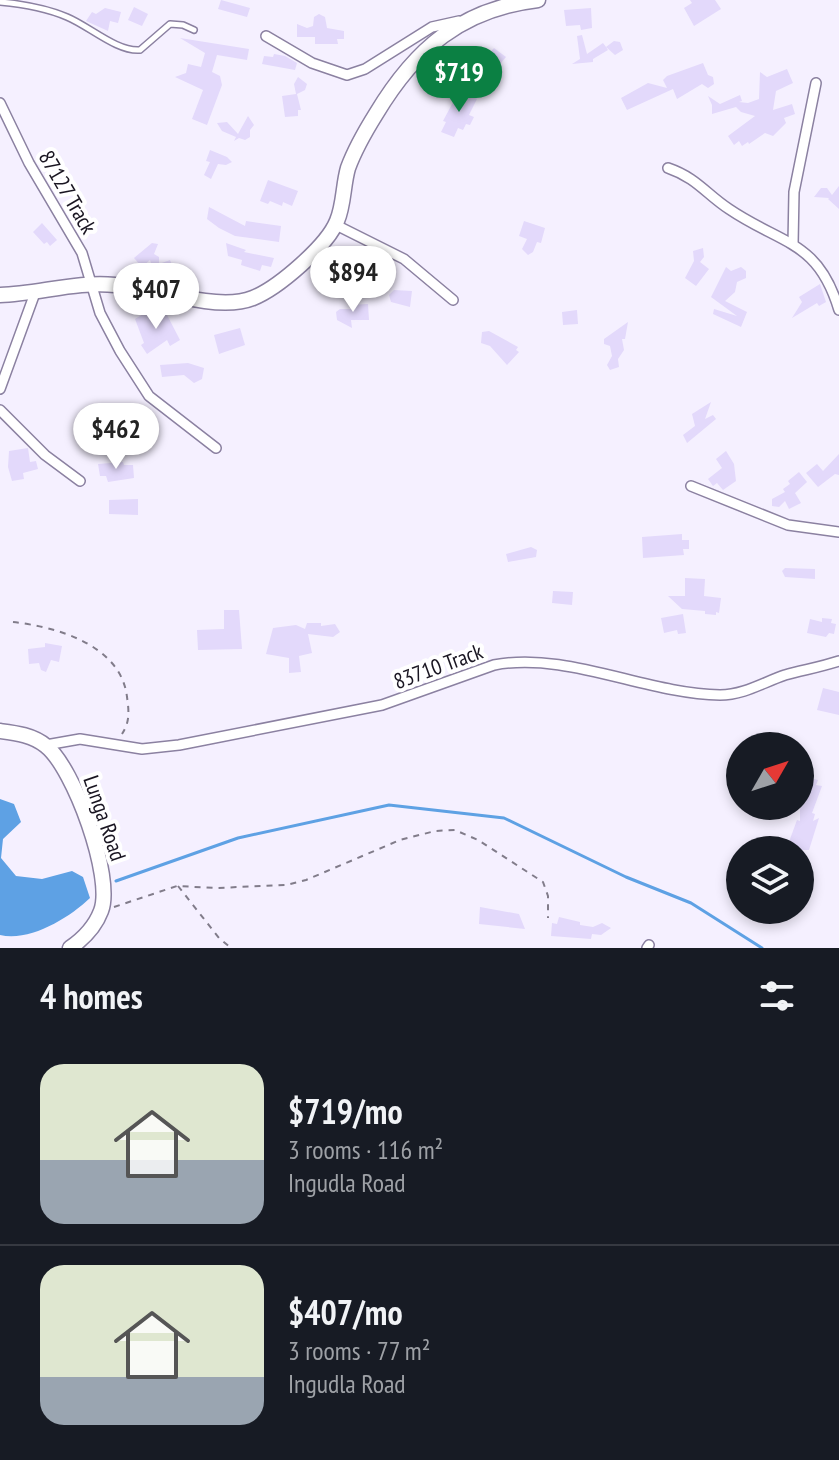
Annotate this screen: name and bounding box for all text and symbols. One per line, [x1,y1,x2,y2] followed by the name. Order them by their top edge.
[412,46,506,114] pin: $719
[434,55,484,88] text: $719
[33,145,103,239] street label: 87127 Track
[306,246,400,314] pin: $894
[328,255,378,288] text: $894
[109,263,203,331] pin: $407
[131,272,181,305] text: $407
[69,403,163,471] pin: $462
[91,412,141,445] text: $462
[390,637,487,695] street label: 83710 Track
[726,732,814,820] north arrow
[726,732,814,924] map controls
[77,772,133,864] street label: Lunga Road
[726,836,814,924] button: layers
[40,974,143,1018] text: 4 homes
[755,974,799,1018] icon: filters
[288,1089,403,1133] text: $719/mo
[104,1096,200,1192] icon: home
[288,1133,443,1166] text: 3 rooms · 116 m²
[288,1166,406,1199] text: Ingudla Road
[288,1290,403,1334] text: $407/mo
[104,1297,200,1393] icon: home
[288,1334,430,1367] text: 3 rooms · 77 m²
[288,1367,406,1400] text: Ingudla Road

